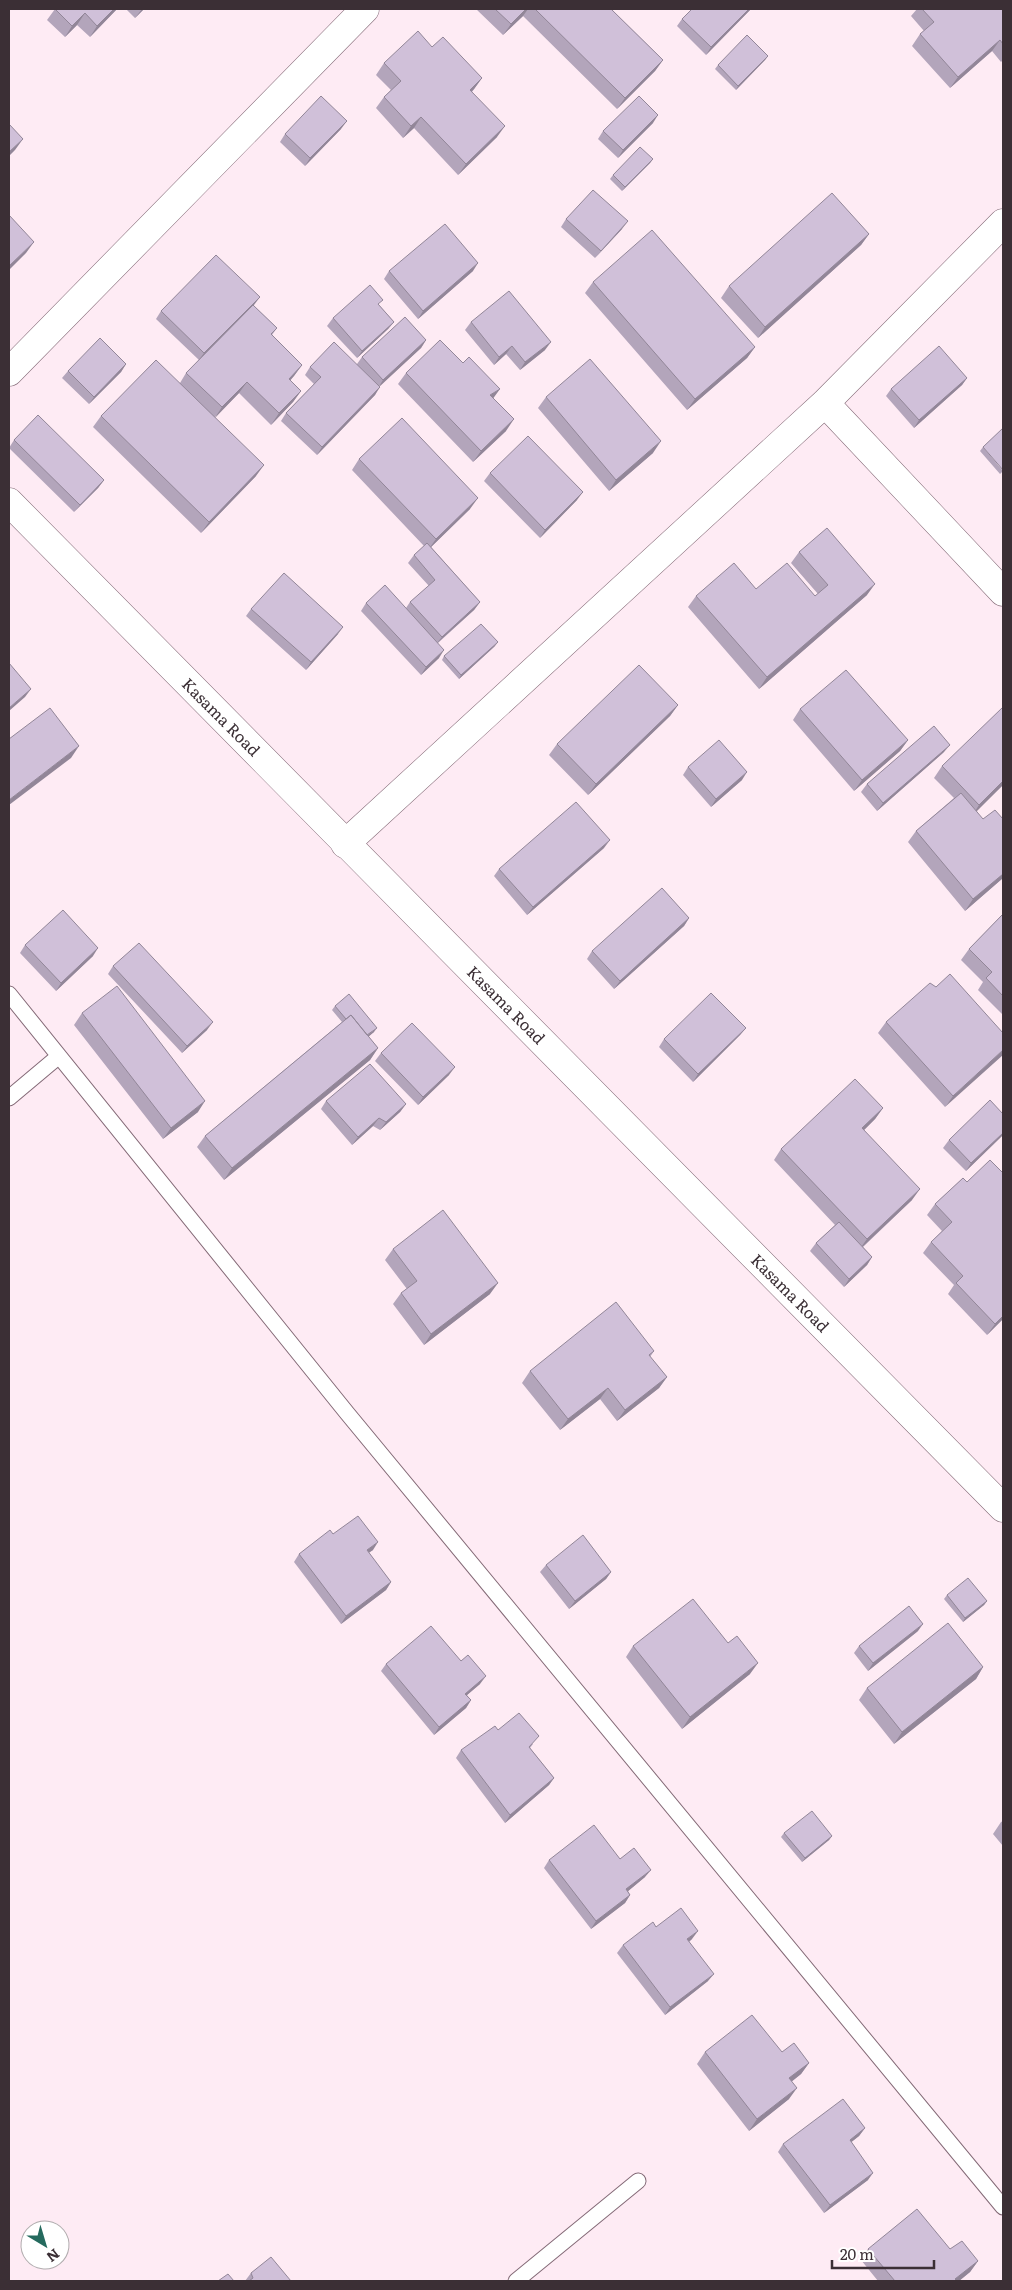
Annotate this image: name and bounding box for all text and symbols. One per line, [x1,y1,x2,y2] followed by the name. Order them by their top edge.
[177,672,266,761] street label: Kasama Road
[462,960,551,1049] street label: Kasama Road
[746,1248,835,1337] street label: Kasama Road
[20,2220,70,2270] north arrow
[832,2238,934,2270] scale bar
[840,2242,874,2265] text: 20 m
[43,2245,64,2268] text: N

